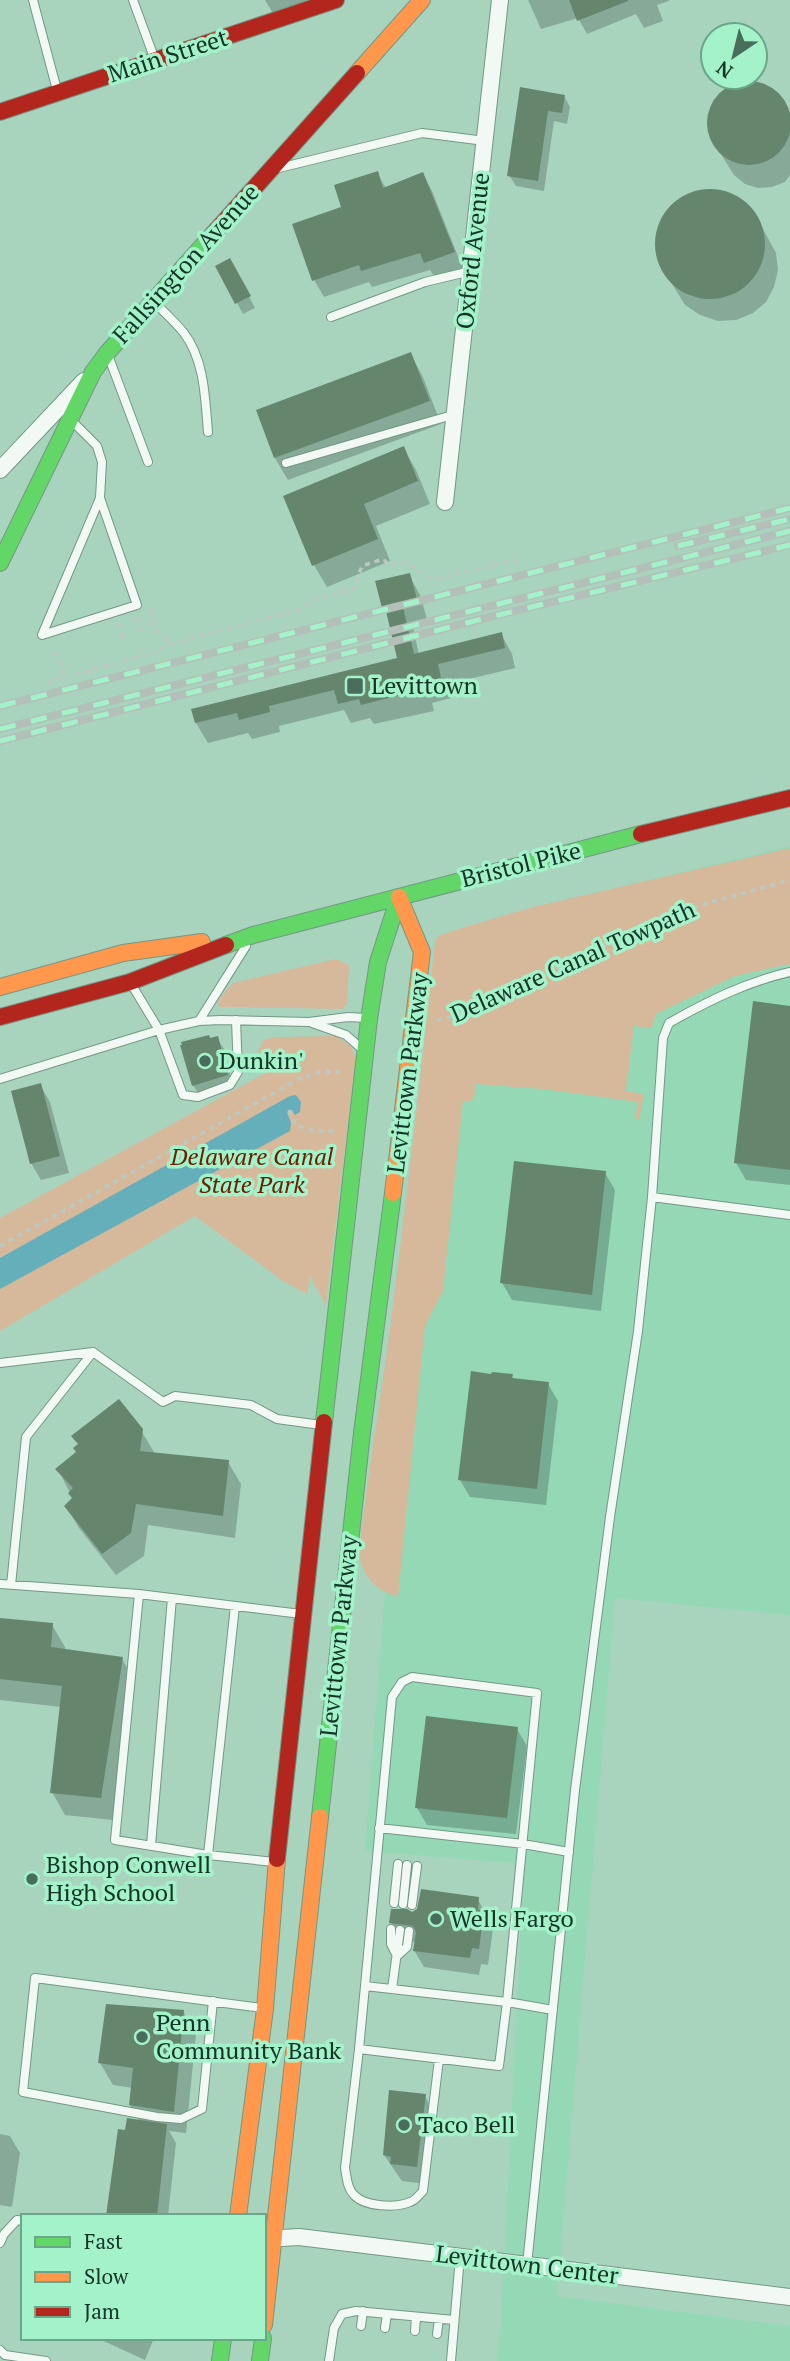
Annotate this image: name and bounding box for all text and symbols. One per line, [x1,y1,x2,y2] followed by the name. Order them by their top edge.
[104,21,232,89] street label: Main Street
[699,21,769,91] north arrow
[710,56,737,85] text: N
[448,171,496,331] street label: Oxford Avenue
[105,177,266,350] street label: Fallsington Avenue
[371,669,478,701] place label: Levittown
[345,676,365,696] marker: Levittown
[457,834,584,894] street label: Bristol Pike
[445,893,700,1030] street label: Delaware Canal Towpath
[379,970,435,1175] street label: Levittown Parkway
[219,1044,303,1076] place label: Dunkin'
[197,1053,213,1069] marker: Dunkin'
[170,1140,334,1200] park label: Delaware Canal State Park
[312,1533,365,1738] street label: Levittown Parkway
[46,1848,211,1908] place label: Bishop Conwell High School
[24,1871,40,1887] marker: Bishop Conwell High School
[450,1902,574,1934] place label: Wells Fargo
[428,1911,444,1927] marker: Wells Fargo
[156,2006,342,2066] place label: Penn Community Bank
[134,2029,150,2045] marker: Penn Community Bank
[418,2108,515,2140] place label: Taco Bell
[396,2117,412,2133] marker: Taco Bell
[21,2214,266,2340] legend
[84,2227,123,2255] text: Fast
[434,2237,621,2291] street label: Levittown Center
[84,2262,129,2290] text: Slow
[84,2297,120,2325] text: Jam

